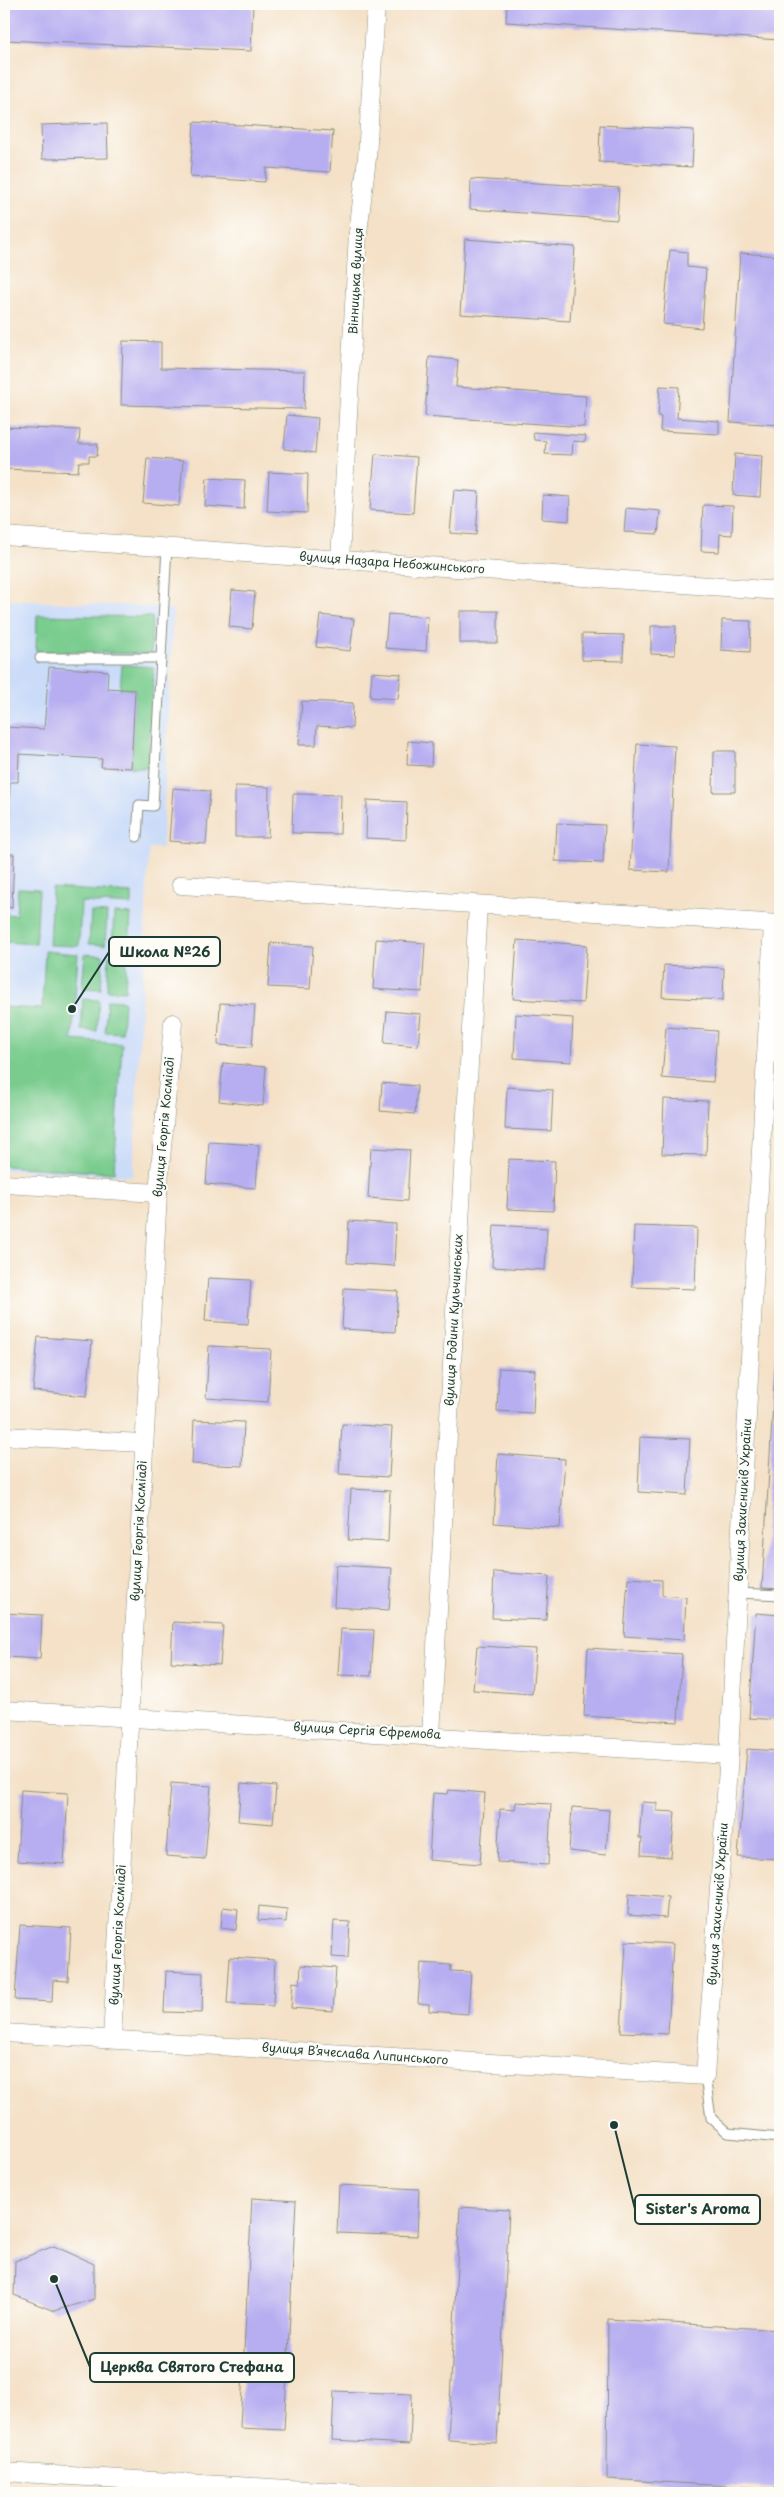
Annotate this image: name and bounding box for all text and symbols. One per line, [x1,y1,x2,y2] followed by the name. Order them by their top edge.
[343,227,367,335] street label: Вінницька вулиця
[299,547,486,577] street label: вулиця Назара Небожинського
[109,937,220,966] callout: Школа №26
[120,941,210,962] text: Школа №26
[148,1056,178,1198] street label: вулиця Георгія Косміаді
[440,1233,467,1407] street label: вулиця Родини Кульчинських
[729,1418,755,1582] street label: вулиця Захисників України
[125,1460,151,1602] street label: вулиця Георгія Косміаді
[293,1717,442,1743] street label: вулиця Сергія Єфремова
[702,1822,732,1986] street label: вулиця Захисників України
[104,1864,130,2006] street label: вулиця Георгія Косміаді
[261,2038,449,2069] street label: вулиця Вʼячеслава Липинського
[635,2195,760,2224] callout: Sister's Aroma
[646,2198,751,2219] text: Sister's Aroma
[90,2353,294,2382] callout: Церква Святого Стефана
[100,2356,284,2377] text: Церква Святого Стефана

